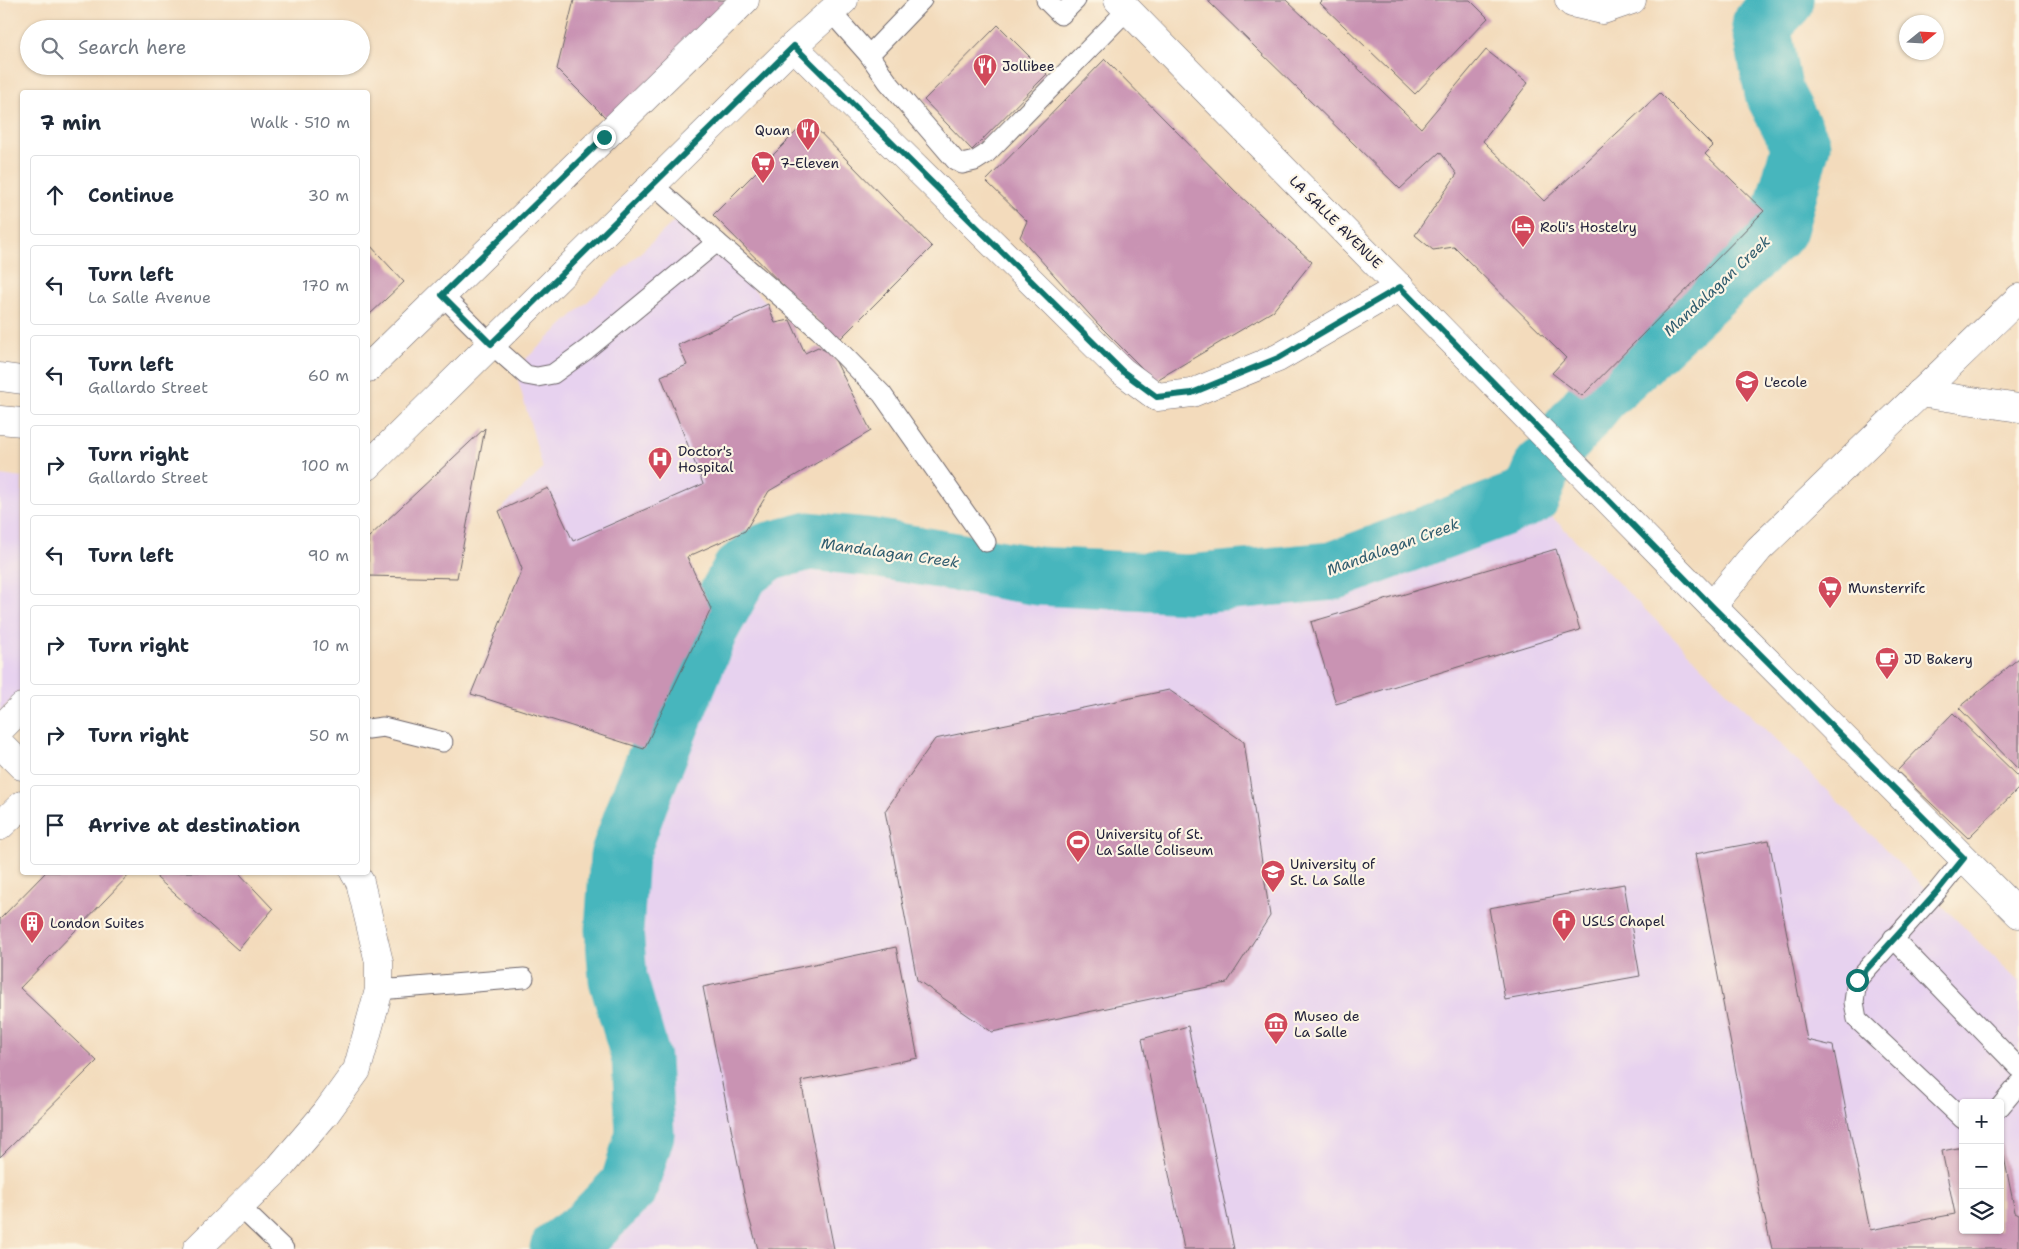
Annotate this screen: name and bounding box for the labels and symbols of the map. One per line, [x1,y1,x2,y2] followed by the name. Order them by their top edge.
[1899,15,1944,60] north arrow
[972,53,998,87] restaurant icon: Jollibee
[1002,57,1055,75] place label: Jollibee
[795,117,821,151] restaurant icon: Quan
[755,121,790,139] place label: Quan
[593,126,616,149] route end
[750,150,776,184] supermarket icon: 7-Eleven
[780,154,839,172] place label: 7-Eleven
[1286,172,1386,272] street label: LA SALLE AVENUE
[1510,214,1536,248] hotel icon: Roli's Hostelry
[1540,218,1637,236] place label: Roli's Hostelry
[1659,231,1775,341] water label: Mandalagan Creek
[1734,369,1760,403] school or university icon: L'ecole
[1764,373,1808,391] place label: L'ecole
[678,442,734,476] place label: Doctor's Hospital
[647,446,673,480] hospital icon: Doctor's Hospital
[1324,514,1462,580] water label: Mandalagan Creek
[820,533,961,573] water label: Mandalagan Creek
[1817,575,1843,609] supermarket icon: Munsterrifc
[1848,579,1926,597] place label: Munsterrifc
[1874,646,1900,680] cafe icon: JD Bakery
[1904,650,1973,668] place label: JD Bakery
[1096,825,1213,859] place label: University of St. La Salle Coliseum
[1065,829,1091,863] sports icon: University of St. La Salle Coliseum
[1290,855,1376,889] place label: University of St. La Salle
[1260,859,1286,893] school or university icon: University of St. La Salle
[1551,908,1577,942] church icon: USLS Chapel
[19,910,45,944] building icon: London Suites
[1582,912,1666,930] place label: USLS Chapel
[50,914,145,932] place label: London Suites
[1846,969,1869,992] route start
[1294,1007,1360,1041] place label: Museo de La Salle
[1263,1011,1289,1045] museum icon: Museo de La Salle

